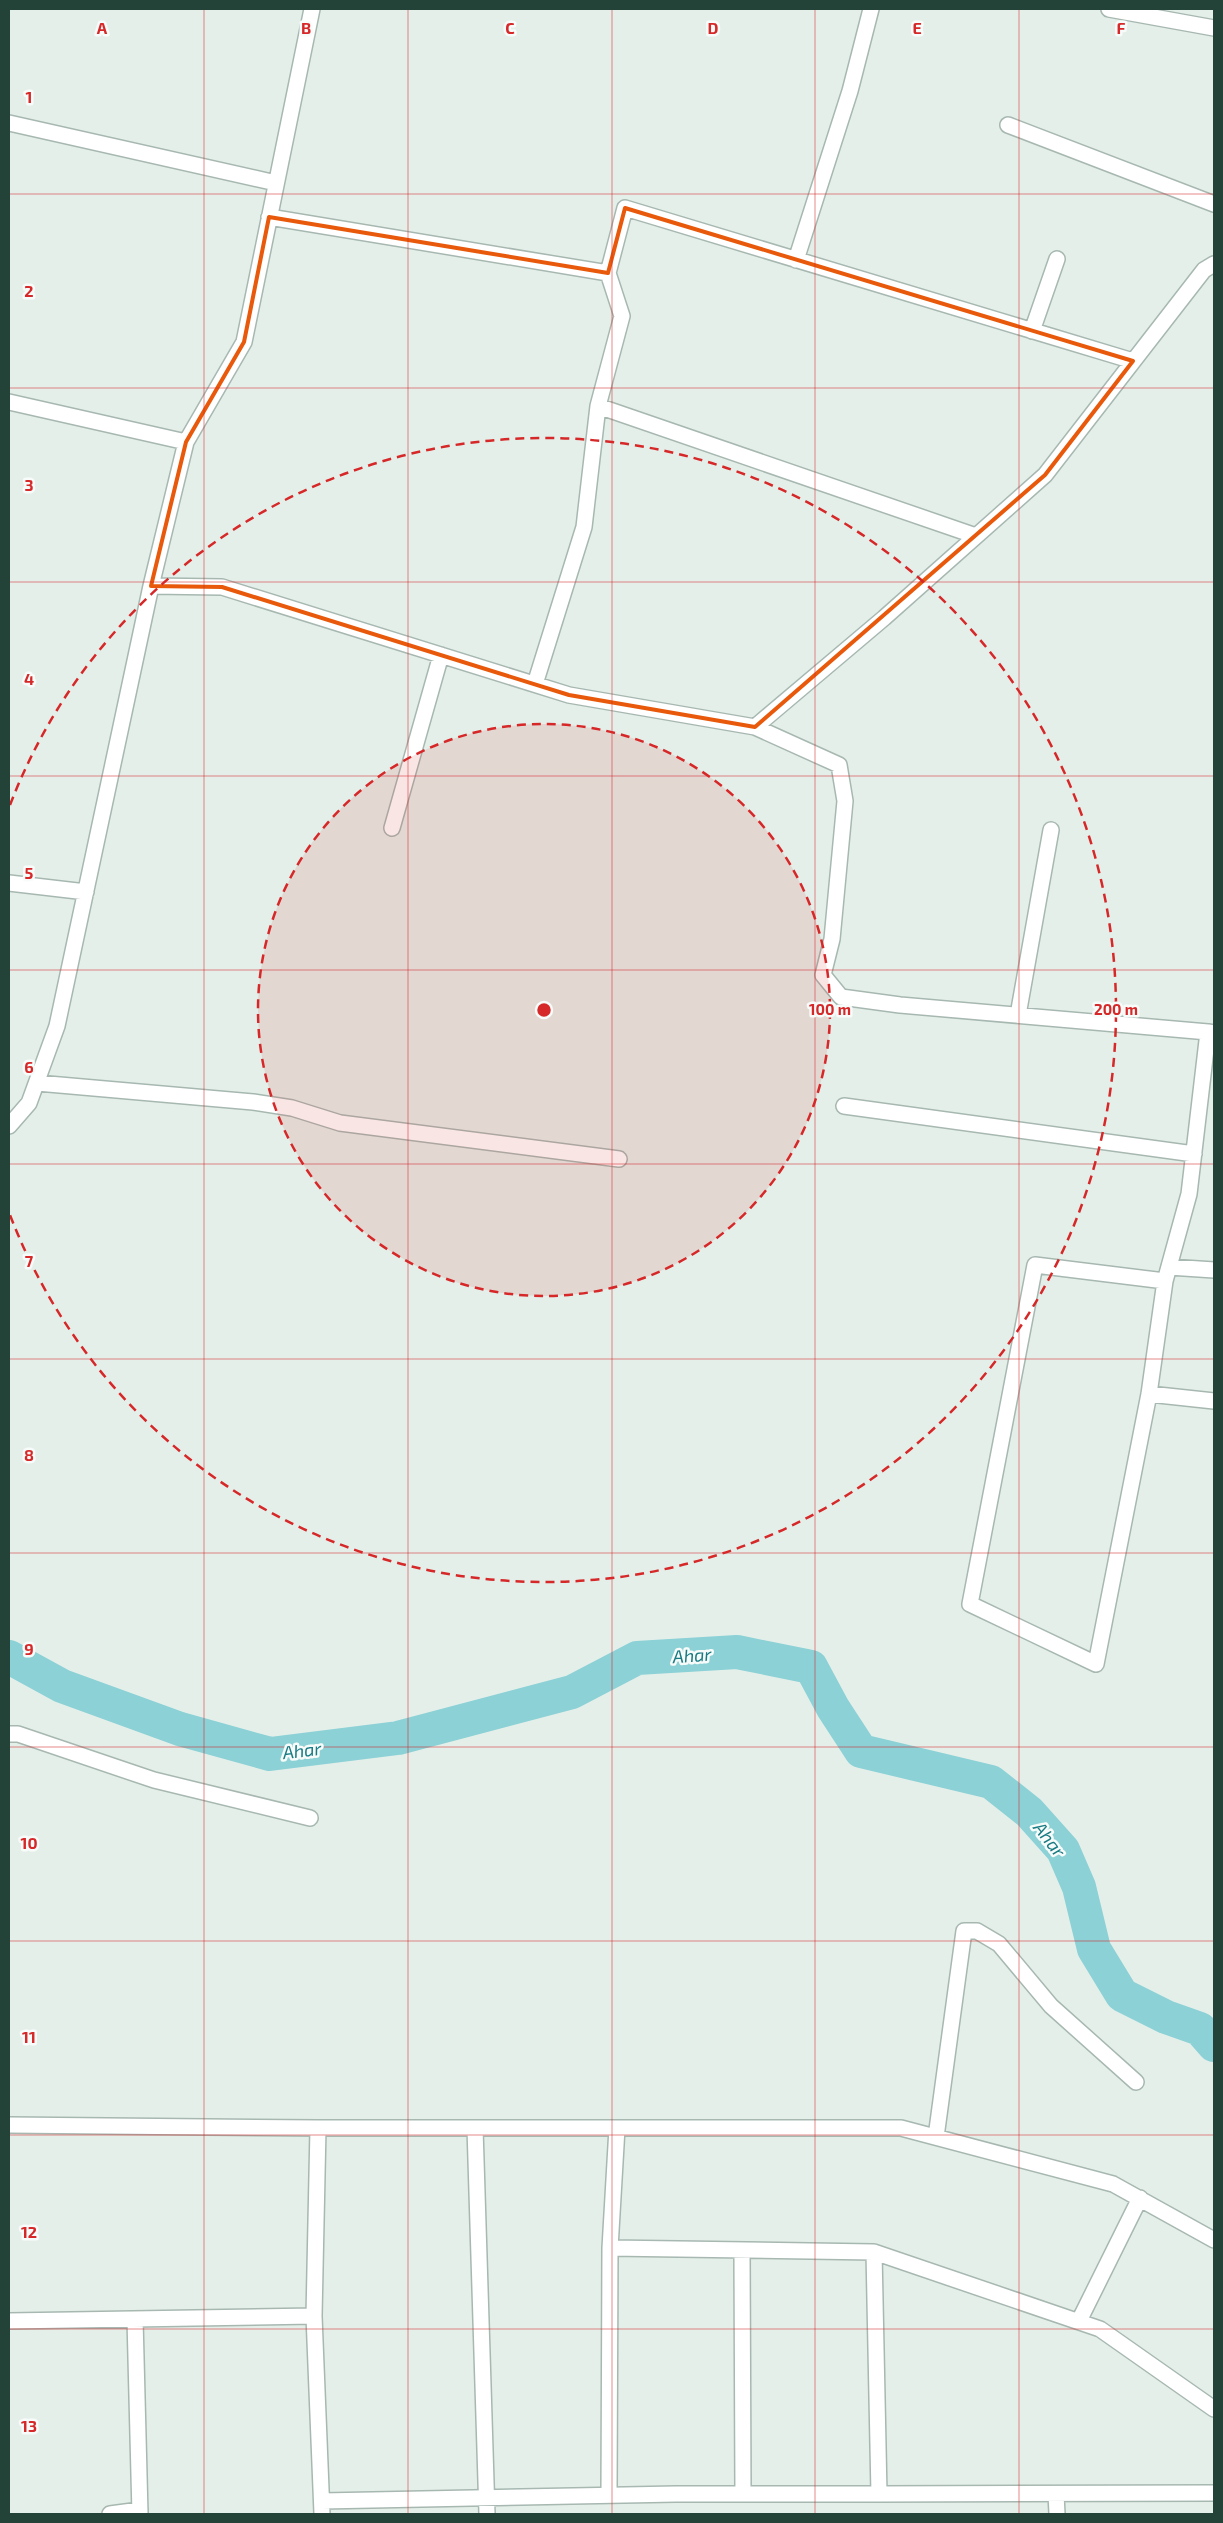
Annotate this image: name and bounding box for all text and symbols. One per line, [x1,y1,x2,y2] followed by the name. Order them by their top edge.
[97,18,108,37] text: A
[301,18,311,37] text: B
[505,18,515,37] text: C
[708,18,719,37] text: D
[912,18,922,37] text: E
[1117,18,1126,37] text: F
[26,87,32,106] text: 1
[24,281,34,300] text: 2
[24,475,34,494] text: 3
[24,669,34,688] text: 4
[25,863,34,882] text: 5
[809,1000,851,1018] text: 100 m
[1094,1000,1138,1018] text: 200 m
[535,1001,553,1019] centre of rings
[24,1057,34,1076] text: 6
[25,1251,34,1270] text: 7
[24,1445,34,1464] text: 8
[24,1639,34,1658] text: 9
[671,1643,713,1667] water label: Ahar
[280,1737,324,1763] water label: Ahar
[1029,1816,1071,1862] water label: Ahar
[20,1833,38,1852] text: 10
[22,2027,36,2046] text: 11
[21,2222,37,2241] text: 12
[21,2416,37,2435] text: 13

